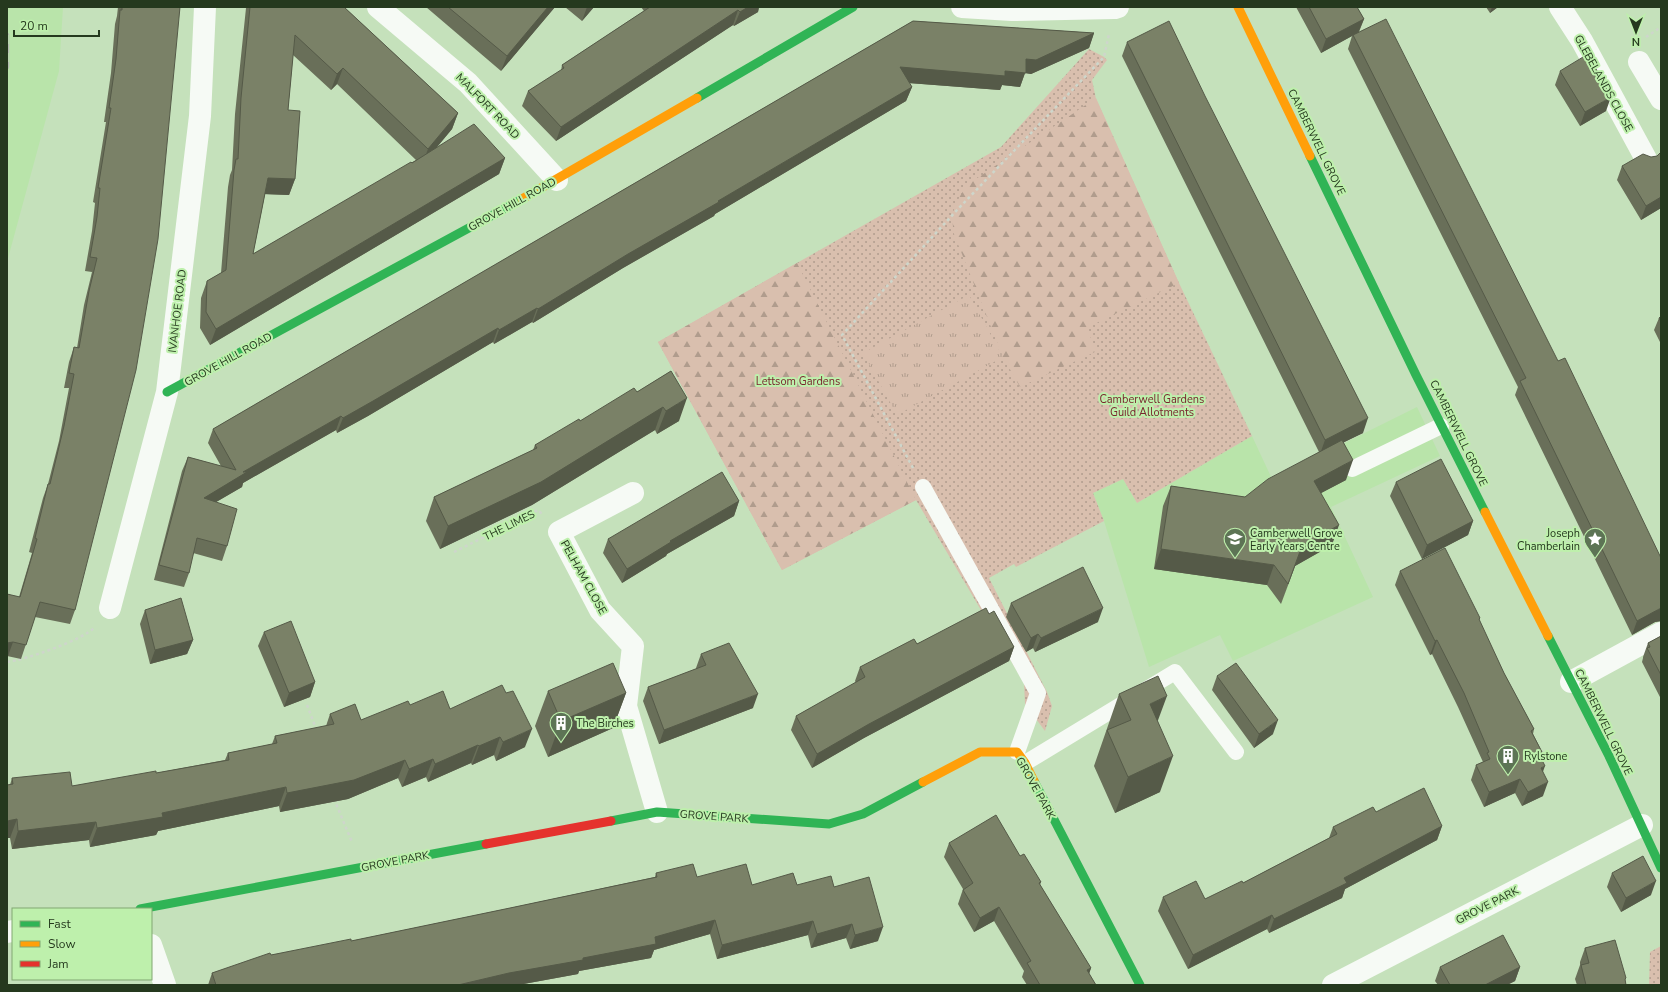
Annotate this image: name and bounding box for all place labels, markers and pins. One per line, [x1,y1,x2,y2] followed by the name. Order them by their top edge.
[1222,526,1248,559] school or university icon: Camberwell Grove Early Years Centre
[1250,526,1343,554] place label: Camberwell Grove Early Years Centre
[1517,526,1580,554] place label: Joseph Chamberlain
[1582,526,1608,559] place icon: Joseph Chamberlain
[548,710,574,743] building icon: The Birches
[576,716,634,731] place label: The Birches
[1495,743,1521,776] building icon: Rylstone
[1524,749,1568,764] place label: Rylstone

